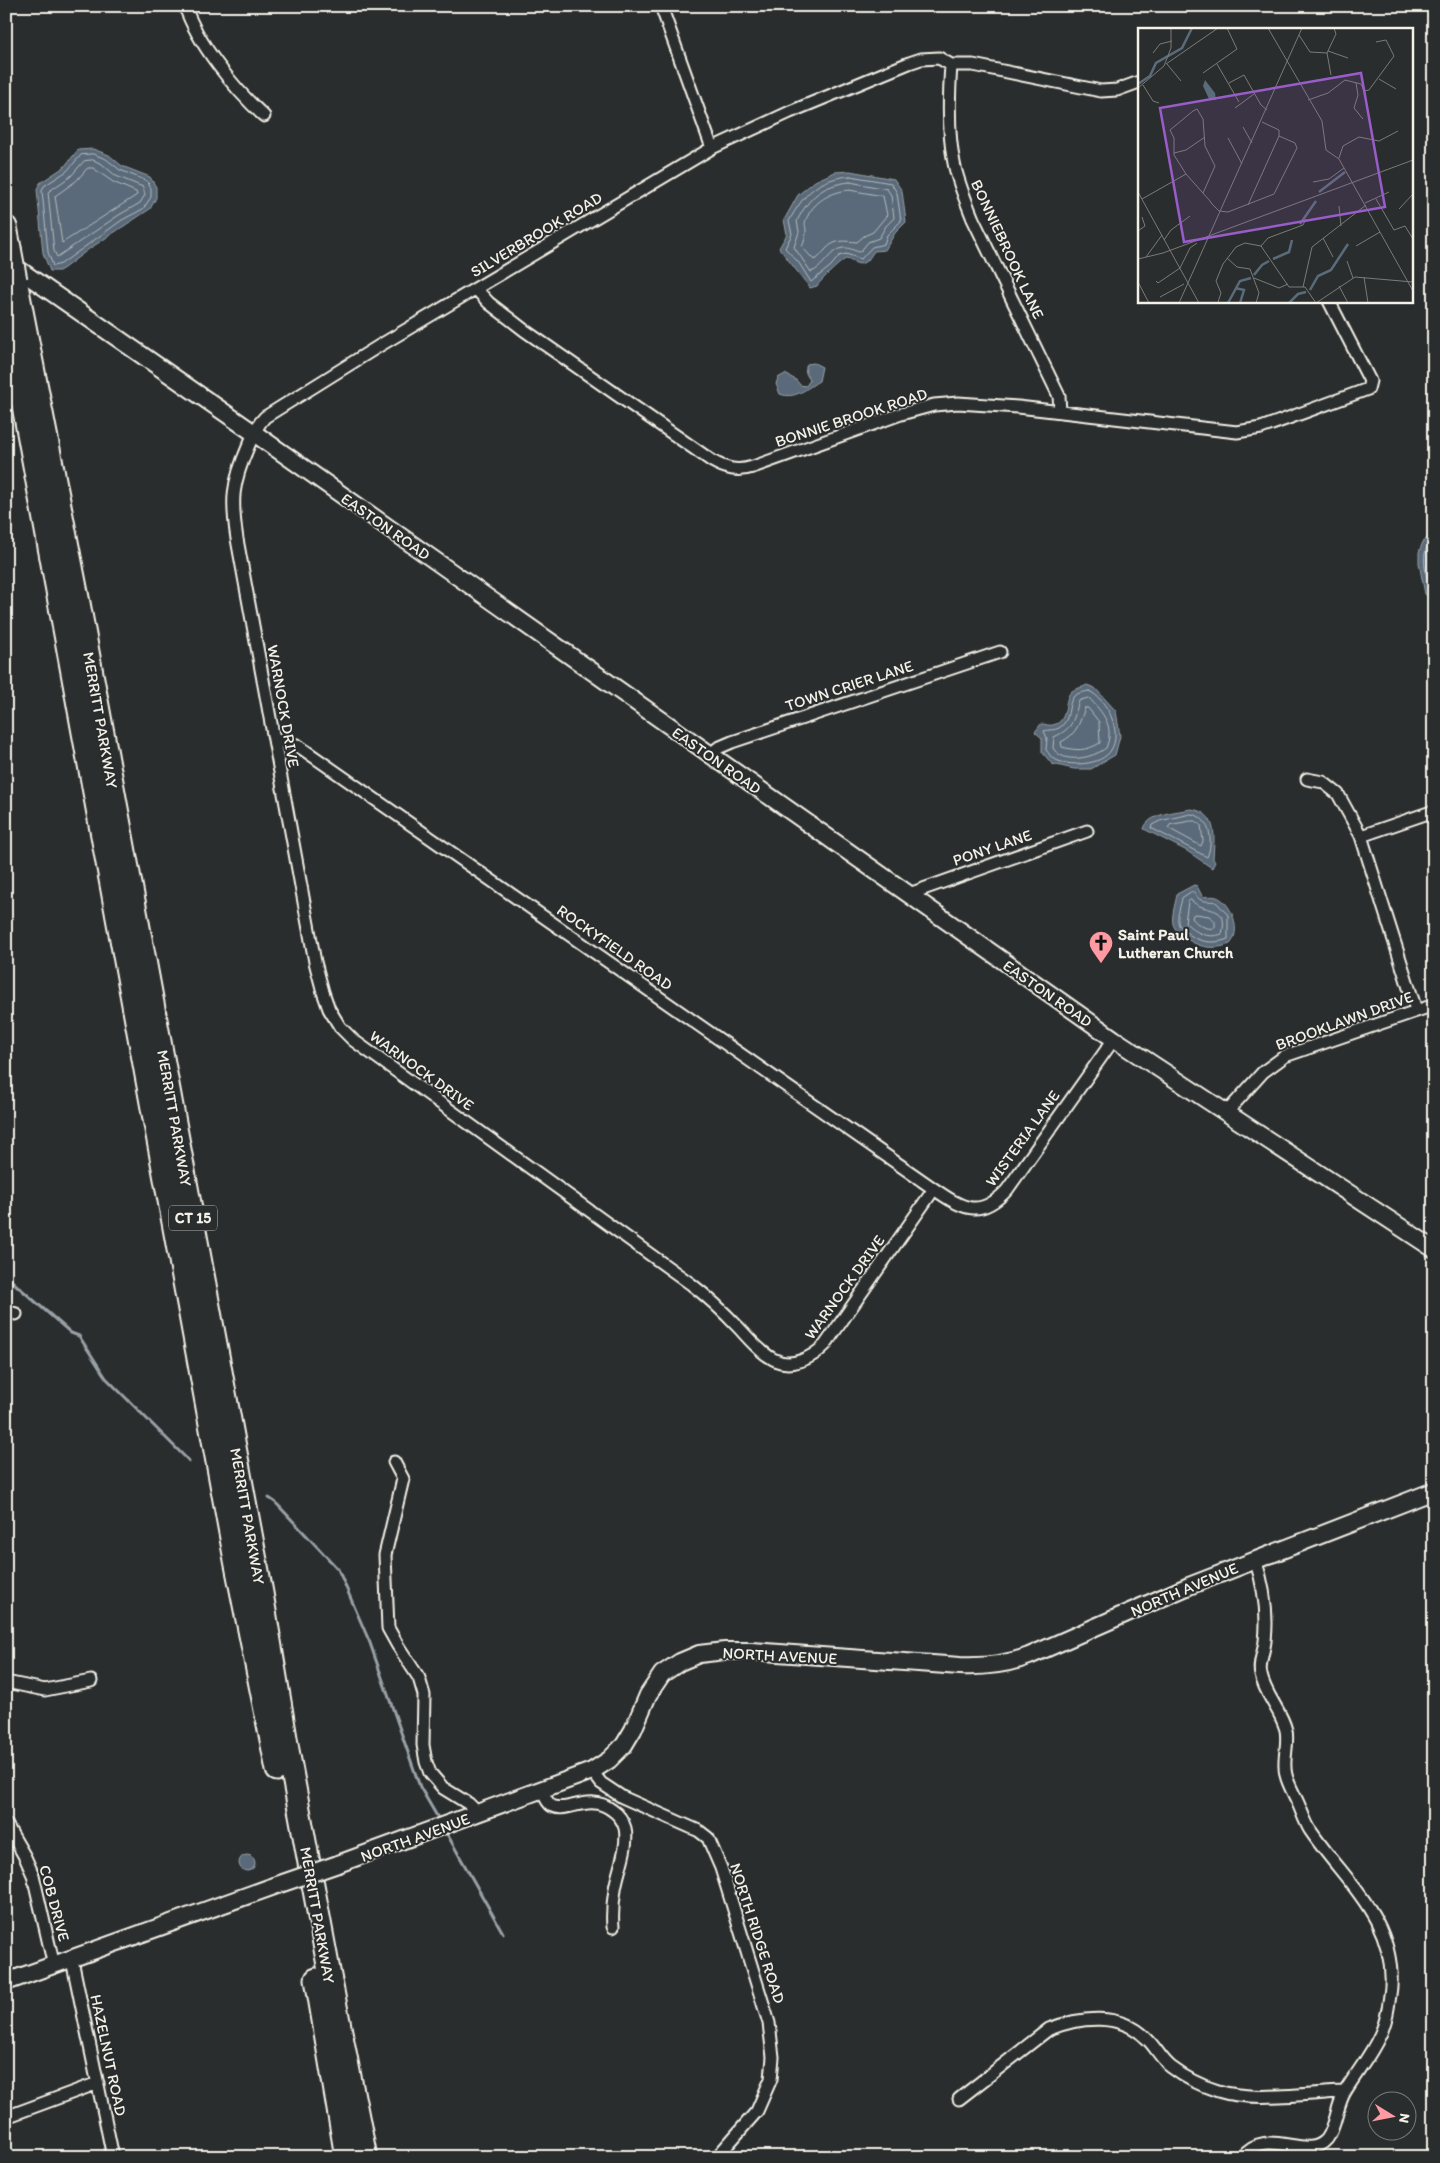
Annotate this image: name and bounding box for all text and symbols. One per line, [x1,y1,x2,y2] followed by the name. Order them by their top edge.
[1138,28,1412,302] inset map
[967,176,1048,322] street label: BONNIEBROOK LANE
[467,188,606,281] street label: SILVERBROOK ROAD
[773,384,930,451] street label: BONNIE BROOK ROAD
[337,489,434,564] street label: EASTON ROAD
[263,643,304,769] street label: WARNOCK DRIVE
[79,650,122,790] street label: MERRITT PARKWAY
[783,656,916,715] street label: TOWN CRIER LANE
[668,723,765,798] street label: EASTON ROAD
[950,825,1034,870] street label: PONY LANE
[553,900,676,994] street label: ROCKYFIELD ROAD
[1118,925,1234,962] place label: Saint Paul Lutheran Church
[1088,930,1114,964] church icon: Saint Paul Lutheran Church
[999,956,1096,1031] street label: EASTON ROAD
[1273,987,1416,1054] street label: BROOKLAWN DRIVE
[366,1026,478,1115] street label: WARNOCK DRIVE
[153,1048,196,1188] street label: MERRITT PARKWAY
[981,1086,1064,1190] street label: WISTERIA LANE
[169,1206,217,1230] road number: CT 15
[800,1231,889,1343] street label: WARNOCK DRIVE
[226,1446,269,1586] street label: MERRITT PARKWAY
[1128,1558,1241,1621] street label: NORTH AVENUE
[722,1643,838,1668] street label: NORTH AVENUE
[358,1809,472,1866] street label: NORTH AVENUE
[296,1845,339,1985] street label: MERRITT PARKWAY
[726,1861,789,2006] street label: NORTH RIDGE ROAD
[35,1863,74,1944] street label: COB DRIVE
[86,1993,131,2118] street label: HAZELNUT ROAD
[1368,2090,1418,2140] north arrow
[1395,2112,1414,2124] text: N

